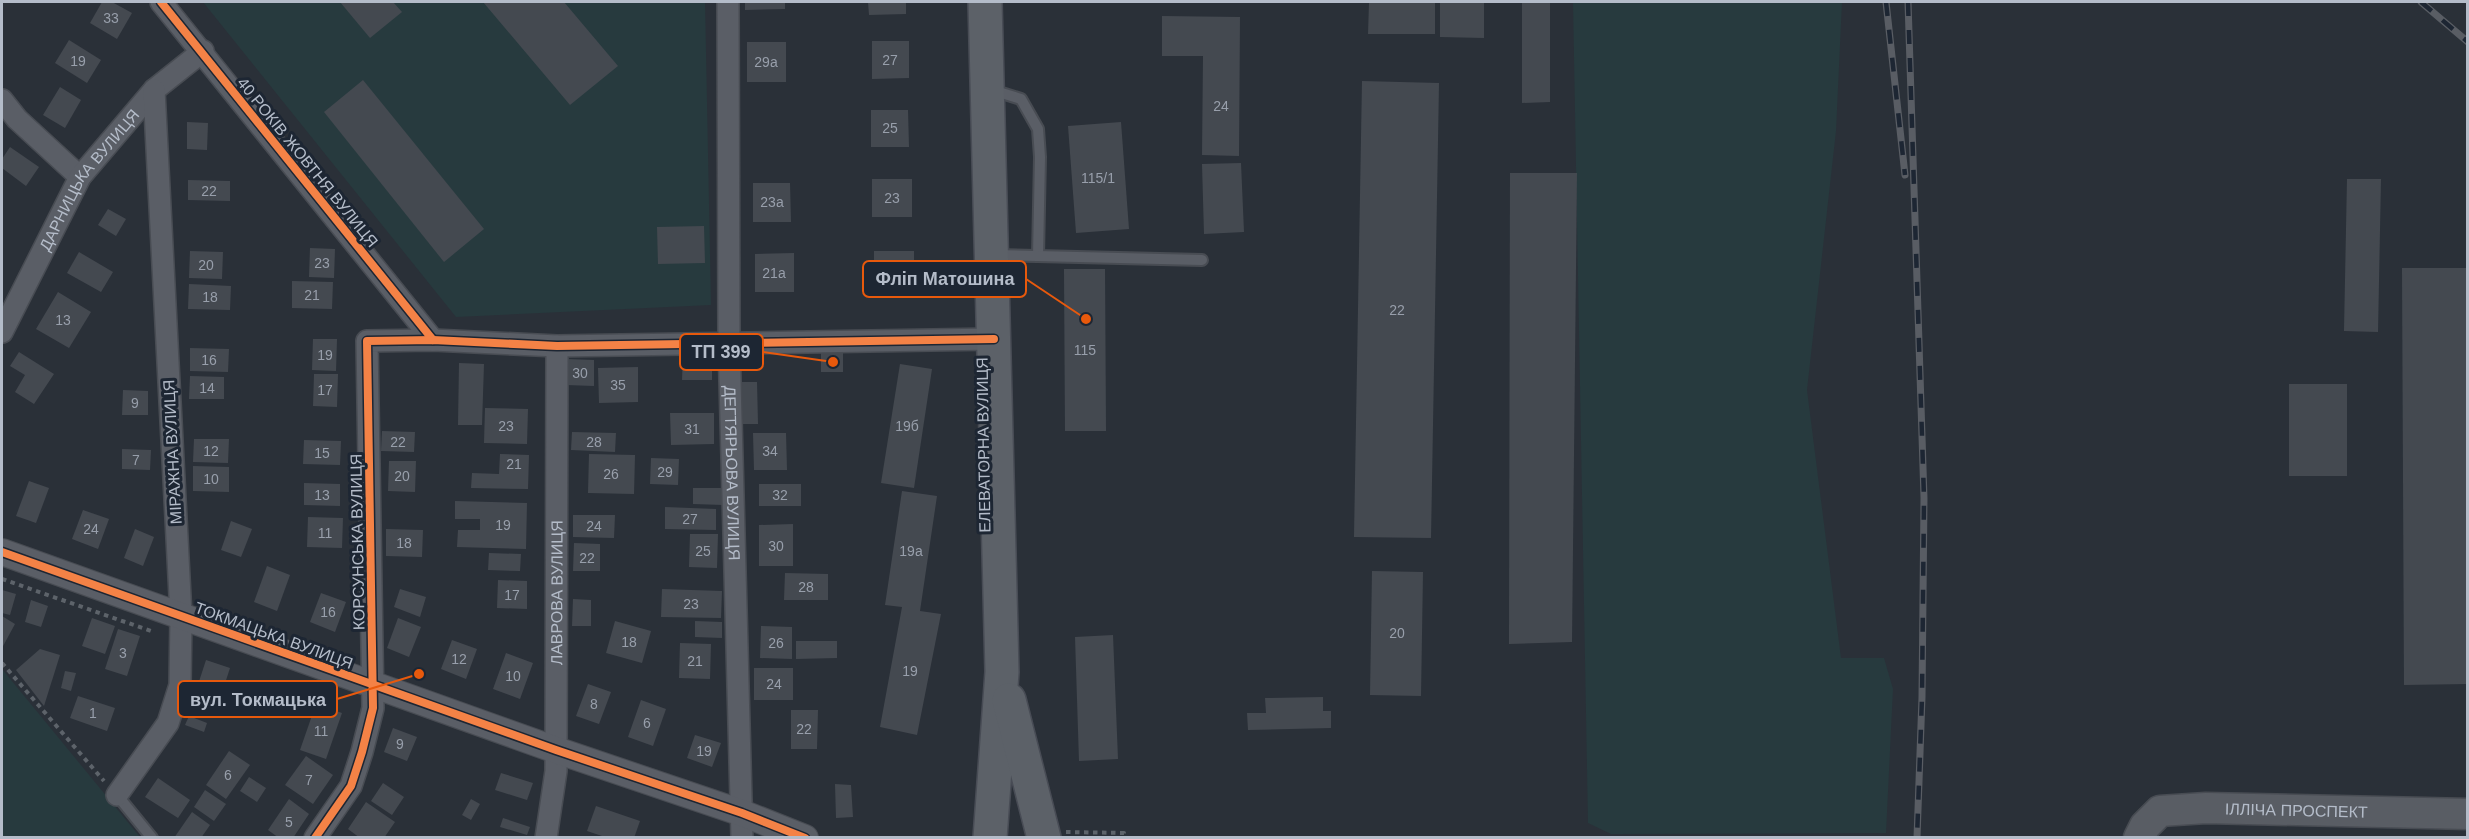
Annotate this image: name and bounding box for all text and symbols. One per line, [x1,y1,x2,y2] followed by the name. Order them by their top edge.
[103,10,119,26] house number: 33
[882,52,898,68] house number: 27
[70,53,86,69] house number: 19
[754,54,778,70] house number: 29а
[234,74,381,250] street label: 40 РОКІВ ЖОВТНЯ ВУЛИЦЯ
[1213,98,1229,114] house number: 24
[36,106,143,254] street label: ДАРНИЦЬКА ВУЛИЦЯ
[882,120,898,136] house number: 25
[1081,170,1115,186] house number: 115/1
[201,183,217,199] house number: 22
[884,190,900,206] house number: 23
[760,194,784,210] house number: 23а
[314,255,330,271] house number: 23
[198,257,214,273] house number: 20
[863,261,1026,297] callout: Фліп Матошина
[762,265,786,281] house number: 21а
[876,269,1015,289] text: Фліп Матошина
[304,287,320,303] house number: 21
[202,289,218,305] house number: 18
[1389,302,1405,318] house number: 22
[55,312,71,328] house number: 13
[680,334,763,370] callout: ТП 399
[692,342,750,362] text: ТП 399
[1074,342,1096,358] house number: 115
[317,347,333,363] house number: 19
[201,352,217,368] house number: 16
[973,357,994,533] street label: ЕЛЕВАТОРНА ВУЛИЦЯ
[572,365,588,381] house number: 30
[610,377,626,393] house number: 35
[160,379,185,525] street label: МІРАЖНА ВУЛИЦЯ
[199,380,215,396] house number: 14
[317,382,333,398] house number: 17
[721,385,743,561] street label: ДЕГТЯРЬОВА ВУЛИЦЯ
[131,395,139,411] house number: 9
[498,418,514,434] house number: 23
[895,418,919,434] house number: 19б
[684,421,700,437] house number: 31
[390,434,406,450] house number: 22
[586,434,602,450] house number: 28
[203,443,219,459] house number: 12
[762,443,778,459] house number: 34
[314,445,330,461] house number: 15
[132,452,140,468] house number: 7
[347,454,368,630] street label: КОРСУНСЬКА ВУЛИЦЯ
[506,456,522,472] house number: 21
[657,464,673,480] house number: 29
[603,466,619,482] house number: 26
[394,468,410,484] house number: 20
[203,471,219,487] house number: 10
[314,487,330,503] house number: 13
[772,487,788,503] house number: 32
[682,511,698,527] house number: 27
[495,517,511,533] house number: 19
[586,518,602,534] house number: 24
[548,520,566,665] street label: ЛАВРОВА ВУЛИЦЯ
[83,521,99,537] house number: 24
[318,525,332,541] house number: 11
[396,535,412,551] house number: 18
[768,538,784,554] house number: 30
[695,543,711,559] house number: 25
[899,543,923,559] house number: 19а
[579,550,595,566] house number: 22
[798,579,814,595] house number: 28
[504,587,520,603] house number: 17
[683,596,699,612] house number: 23
[193,599,355,672] street label: ТОКМАЦЬКА ВУЛИЦЯ
[320,604,336,620] house number: 16
[1389,625,1405,641] house number: 20
[621,634,637,650] house number: 18
[768,635,784,651] house number: 26
[119,645,127,661] house number: 3
[451,651,467,667] house number: 12
[687,653,703,669] house number: 21
[902,663,918,679] house number: 19
[505,668,521,684] house number: 10
[766,676,782,692] house number: 24
[178,681,337,717] callout: вул. Токмацька
[190,690,327,710] text: вул. Токмацька
[590,696,598,712] house number: 8
[89,705,97,721] house number: 1
[643,715,651,731] house number: 6
[796,721,812,737] house number: 22
[314,723,328,739] house number: 11
[396,736,404,752] house number: 9
[696,743,712,759] house number: 19
[224,767,232,783] house number: 6
[305,772,313,788] house number: 7
[2225,800,2368,821] street label: ІЛЛІЧА ПРОСПЕКТ
[285,814,293,830] house number: 5

